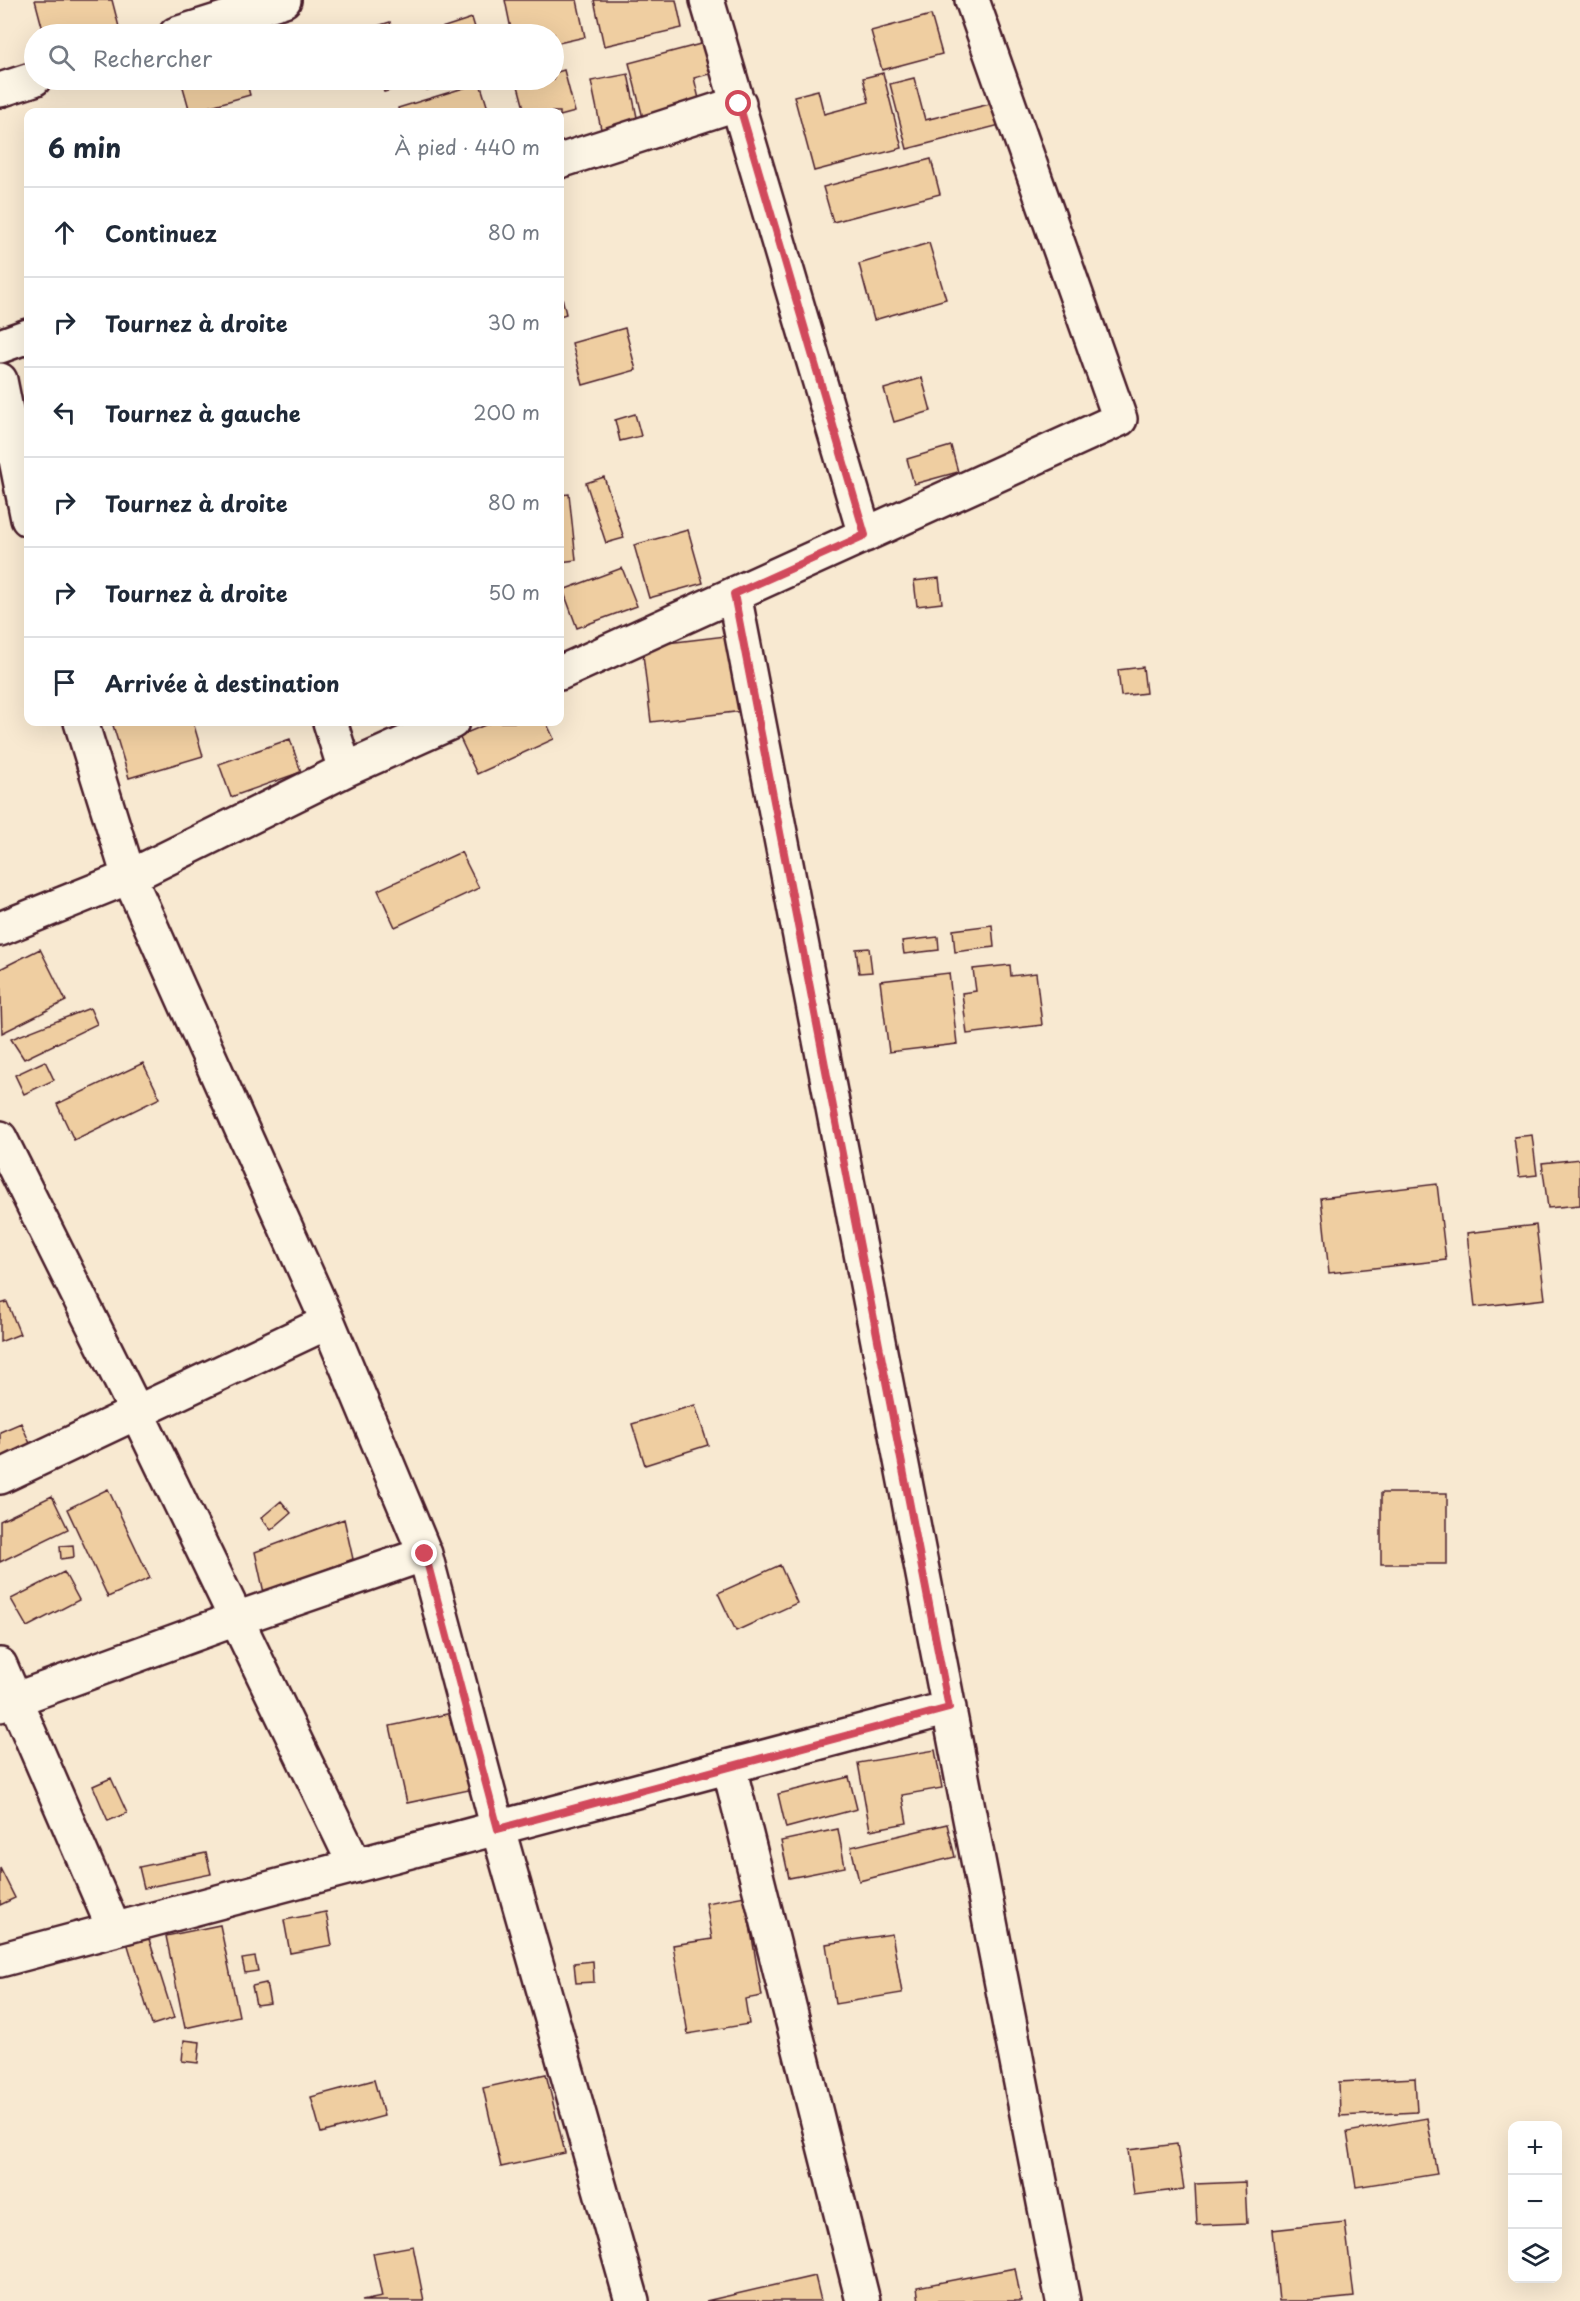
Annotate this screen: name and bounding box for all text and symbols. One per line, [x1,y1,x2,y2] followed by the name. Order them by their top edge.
[24,24,564,90] search box
[45,41,78,74] icon: search
[93,41,212,74] text: Rechercher
[725,90,751,116] route start
[48,128,121,167] text: 6 min
[394,132,540,162] text: À pied · 440 m
[48,216,81,249] icon: ahead
[105,216,217,249] text: Continuez
[488,217,540,247] text: 80 m
[48,306,81,339] icon: right
[105,306,288,339] text: Tournez à droite
[487,307,540,337] text: 30 m
[48,396,81,429] icon: left
[105,396,301,429] text: Tournez à gauche
[473,397,540,427] text: 200 m
[48,486,81,519] icon: right
[105,486,288,519] text: Tournez à droite
[488,487,540,517] text: 80 m
[48,576,81,609] icon: right
[105,576,288,609] text: Tournez à droite
[488,577,540,607] text: 50 m
[48,666,81,699] icon: arrive
[105,666,339,699] text: Arrivée à destination
[411,1540,437,1566] route end
[1508,2121,1562,2283] map controls
[1508,2121,1562,2175] button: +
[1508,2175,1562,2229] button: −
[1508,2229,1562,2283] button: layers

